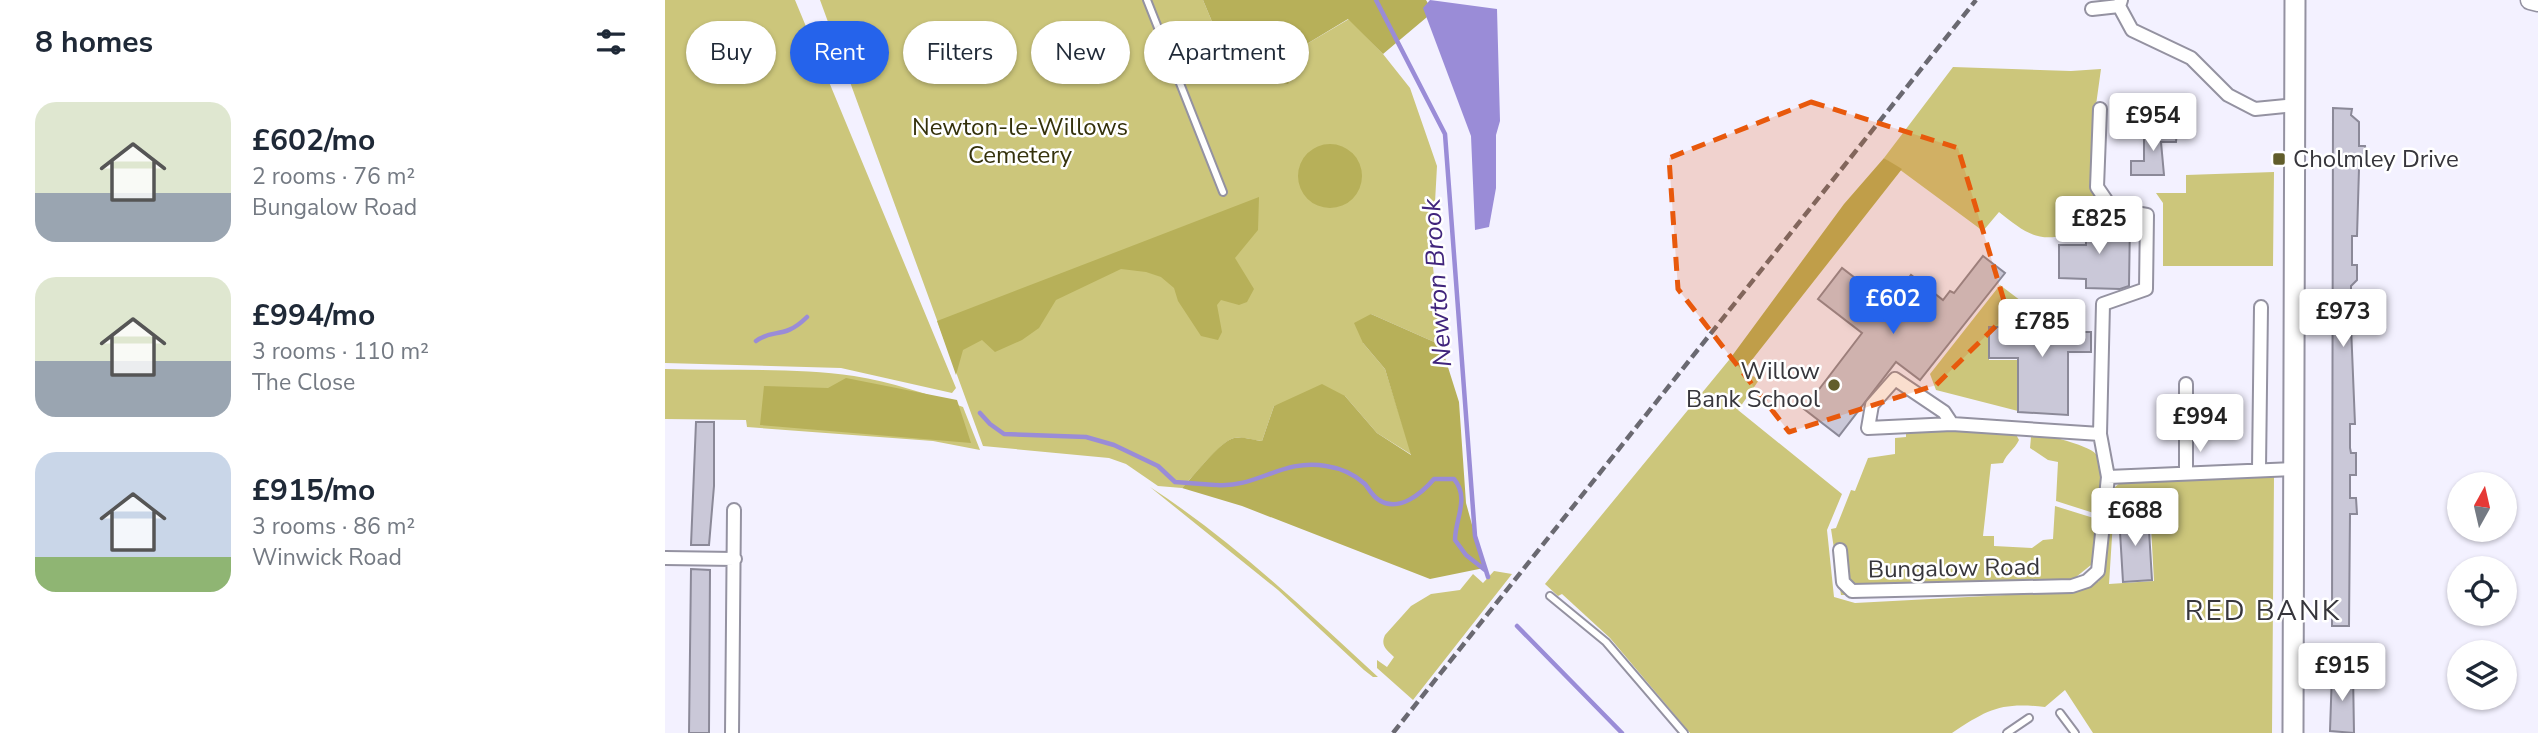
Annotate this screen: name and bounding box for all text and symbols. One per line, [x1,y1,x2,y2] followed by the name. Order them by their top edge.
[686,21,776,84] chip: Buy
[790,21,889,84] chip: Rent
[903,21,1017,84] chip: Filters
[1031,21,1130,84] chip: New
[1144,21,1309,84] chip: Apartment
[35,22,153,63] text: 8 homes
[592,23,630,61] icon: filters
[2112,94,2194,153] pin: £954
[2125,100,2181,131] text: £954
[912,111,1128,171] park label: Newton-le-Willows Cemetery
[252,120,375,161] text: £602/mo
[91,130,175,214] icon: home
[2293,143,2459,175] place label: Cholmley Drive
[2271,151,2287,167] marker: Cholmley Drive
[252,161,415,192] text: 2 rooms · 76 m²
[252,192,417,223] text: Bungalow Road
[2058,196,2140,256] pin: £825
[1414,197,1460,368] water label: Newton Brook
[2071,203,2127,234] text: £825
[1852,276,1934,336] pin: £602
[1865,283,1921,314] text: £602
[2302,290,2384,349] pin: £973
[252,295,375,336] text: £994/mo
[2315,296,2371,327] text: £973
[2001,300,2083,359] pin: £785
[91,305,175,389] icon: home
[2014,306,2070,337] text: £785
[252,336,429,367] text: 3 rooms · 110 m²
[1686,355,1820,415] place label: Willow Bank School
[252,367,355,398] text: The Close
[1826,377,1842,393] marker: Willow Bank School
[2159,394,2241,454] pin: £994
[2172,401,2228,432] text: £994
[252,470,375,511] text: £915/mo
[2447,472,2517,542] north arrow
[2447,472,2517,710] map controls
[91,480,175,564] icon: home
[2094,489,2176,548] pin: £688
[2107,495,2163,526] text: £688
[252,511,415,542] text: 3 rooms · 86 m²
[252,542,402,573] text: Winwick Road
[1868,550,2040,586] street label: Bungalow Road
[2447,556,2517,626] button: locate
[2185,592,2341,630] district label: RED BANK
[2447,640,2517,710] button: layers
[2301,644,2383,703] pin: £915
[2314,650,2370,681] text: £915

